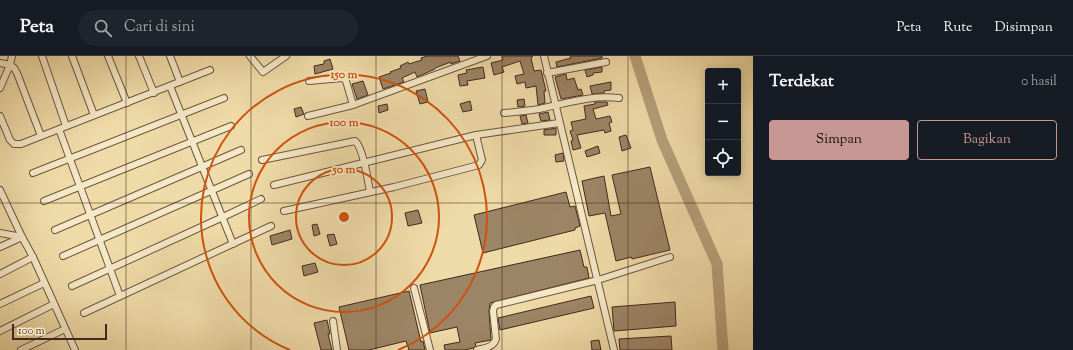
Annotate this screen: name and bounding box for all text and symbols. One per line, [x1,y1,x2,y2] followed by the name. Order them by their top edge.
[78,10,358,46] search box
[20,14,54,41] text: Peta
[92,17,114,39] icon: search
[124,17,195,38] text: Cari di sini
[896,18,921,38] text: Peta
[943,18,973,38] text: Rute
[995,18,1053,38] text: Disimpan
[329,66,358,84] text: 150 m
[705,68,741,176] map controls
[705,68,741,104] button: +
[769,70,834,94] text: Terdekat
[1021,73,1057,91] text: 0 hasil
[705,104,741,140] button: −
[328,114,359,132] text: 100 m
[769,120,909,160] button: Simpan
[917,120,1057,160] button: Bagikan
[705,140,741,176] button: locate
[332,161,356,179] text: 50 m
[337,210,351,224] centre of rings
[12,322,107,341] scale bar
[18,323,45,339] text: 100 m

